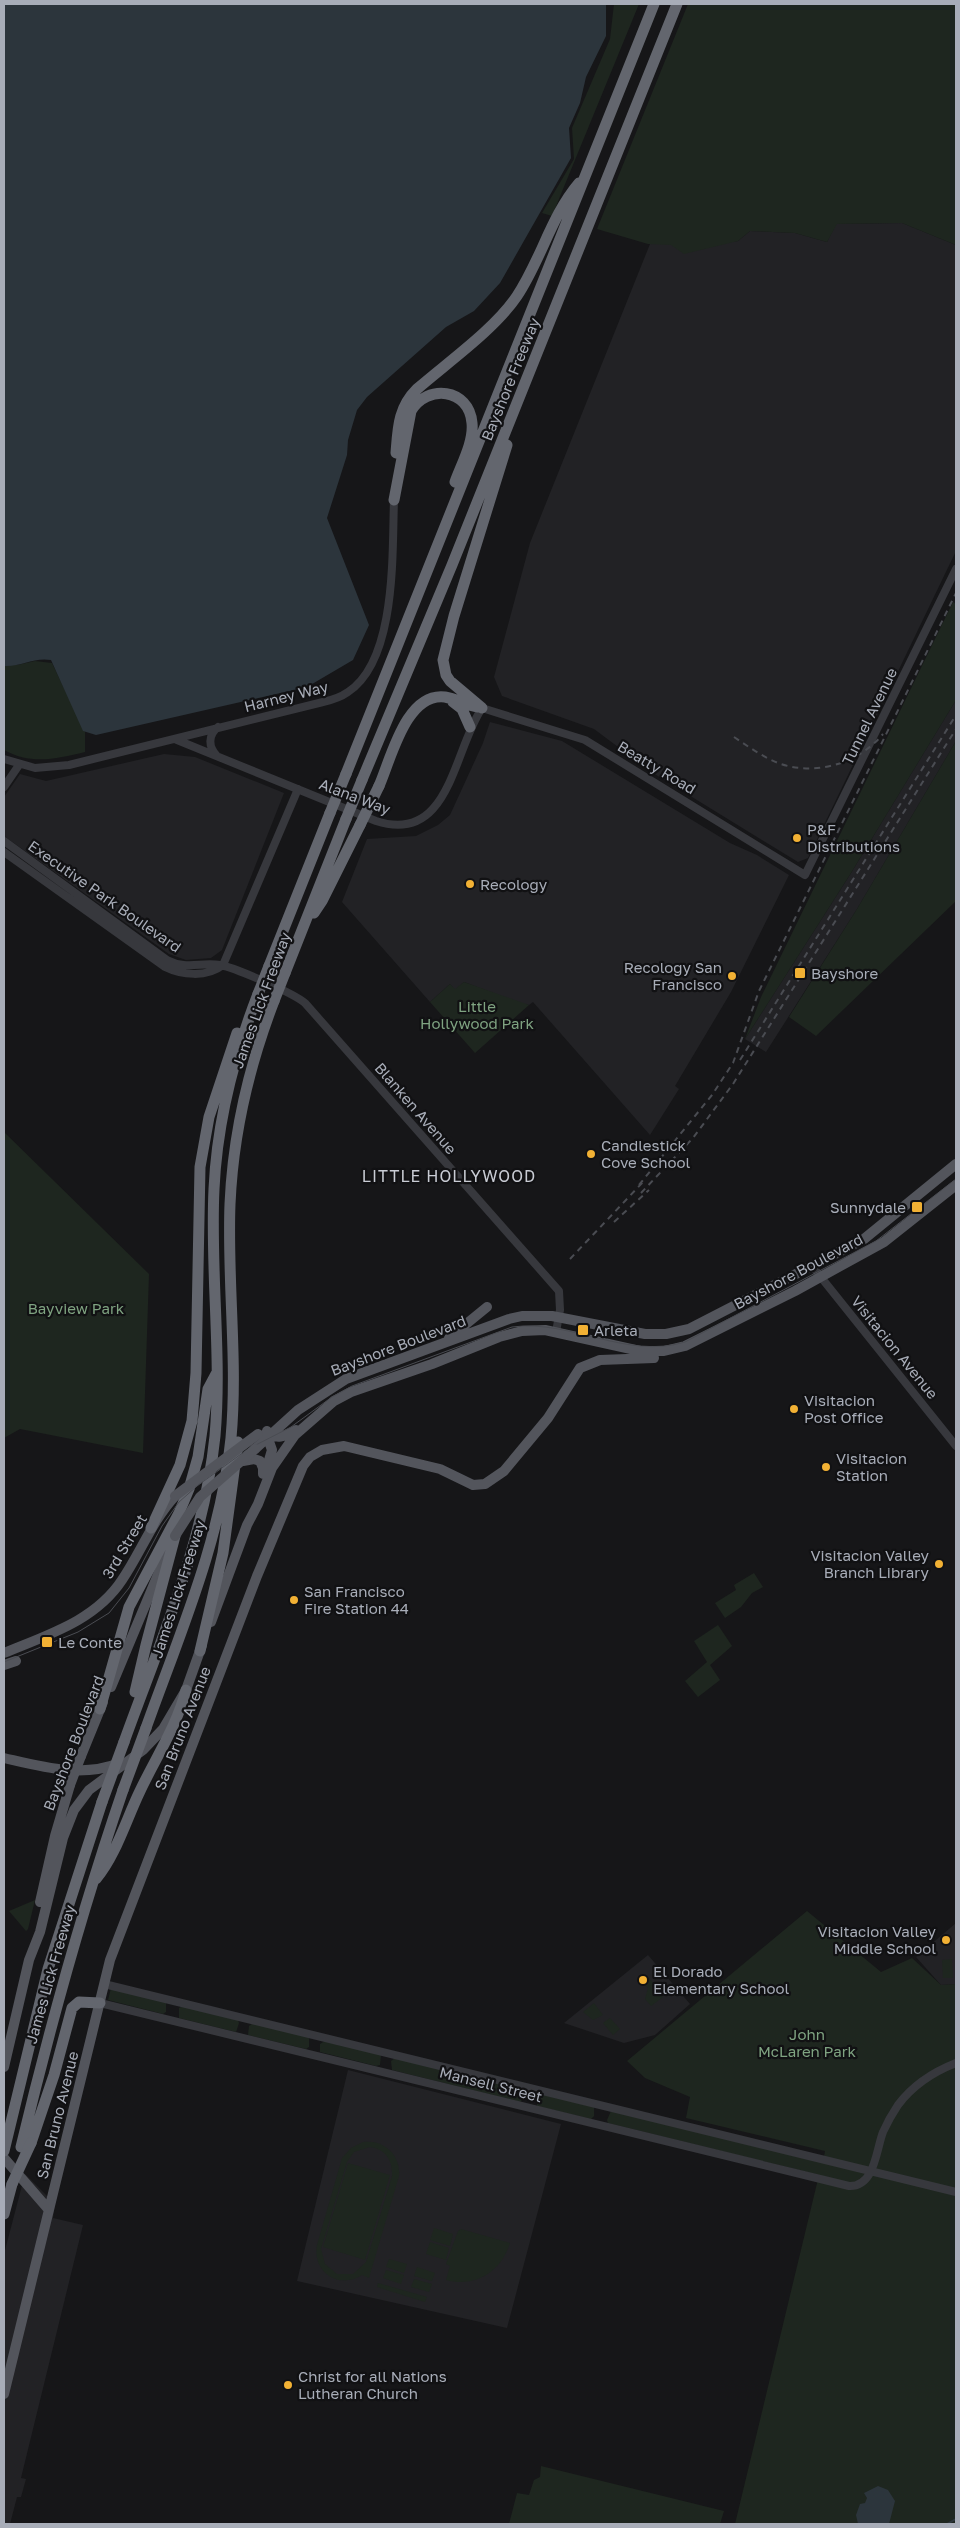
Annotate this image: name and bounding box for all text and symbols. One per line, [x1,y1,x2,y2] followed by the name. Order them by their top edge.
[477,314,543,443] street label: Bayshore Freeway
[838,664,900,767] street label: Tunnel Avenue
[242,677,330,715] street label: Harney Way
[615,737,699,797] street label: Beatty Road
[317,774,394,818] street label: Alana Way
[807,820,900,855] place label: P&F Distributions
[791,832,803,844] marker: P&F Distributions
[25,836,185,956] street label: Executive Park Boulevard
[480,875,548,893] place label: Recology
[464,878,476,890] marker: Recology
[228,929,294,1071] street label: James Lick Freeway
[624,958,722,993] place label: Recology San Francisco
[811,964,879,982] place label: Bayshore
[793,966,807,980] marker: Bayshore
[726,970,738,982] marker: Recology San Francisco
[420,997,534,1032] park label: Little Hollywood Park
[371,1059,461,1158] street label: Blanken Avenue
[601,1136,690,1171] place label: Candlestick Cove School
[585,1148,597,1160] marker: Candlestick Cove School
[362,1166,536,1186] district label: LITTLE HOLLYWOOD
[830,1198,906,1216] place label: Sunnydale
[910,1200,924,1214] marker: Sunnydale
[730,1229,866,1313] street label: Bayshore Boulevard
[848,1292,942,1402] street label: Visitacion Avenue
[28,1299,125,1317] park label: Bayview Park
[328,1311,468,1379] street label: Bayshore Boulevard
[594,1321,638,1339] place label: Arleta
[576,1323,590,1337] marker: Arleta
[804,1391,884,1426] place label: Visitacion Post Office
[788,1403,800,1415] marker: Visitacion Post Office
[836,1449,907,1484] place label: Visitacion Station
[820,1461,832,1473] marker: Visitacion Station
[98,1511,150,1581] street label: 3rd Street
[147,1517,209,1660] street label: James Lick Freeway
[810,1546,930,1581] place label: Visitacion Valley Branch Library
[933,1558,945,1570] marker: Visitacion Valley Branch Library
[304,1582,409,1617] place label: San Francisco Fire Station 44
[288,1594,300,1606] marker: San Francisco Fire Station 44
[58,1633,122,1651] place label: Le Conte
[40,1635,54,1649] marker: Le Conte
[150,1663,214,1792] street label: San Bruno Avenue
[39,1673,107,1813] street label: Bayshore Boulevard
[22,1902,79,2046] street label: James Lick Freeway
[817,1922,937,1957] place label: Visitacion Valley Middle School
[940,1934,952,1946] marker: Visitacion Valley Middle School
[653,1962,789,1997] place label: El Dorado Elementary School
[637,1974,649,1986] marker: El Dorado Elementary School
[758,2025,857,2060] park label: John McLaren Park
[32,2049,82,2181] street label: San Bruno Avenue
[438,2063,544,2105] street label: Mansell Street
[298,2367,447,2402] place label: Christ for all Nations Lutheran Church
[282,2379,294,2391] marker: Christ for all Nations Lutheran Church

